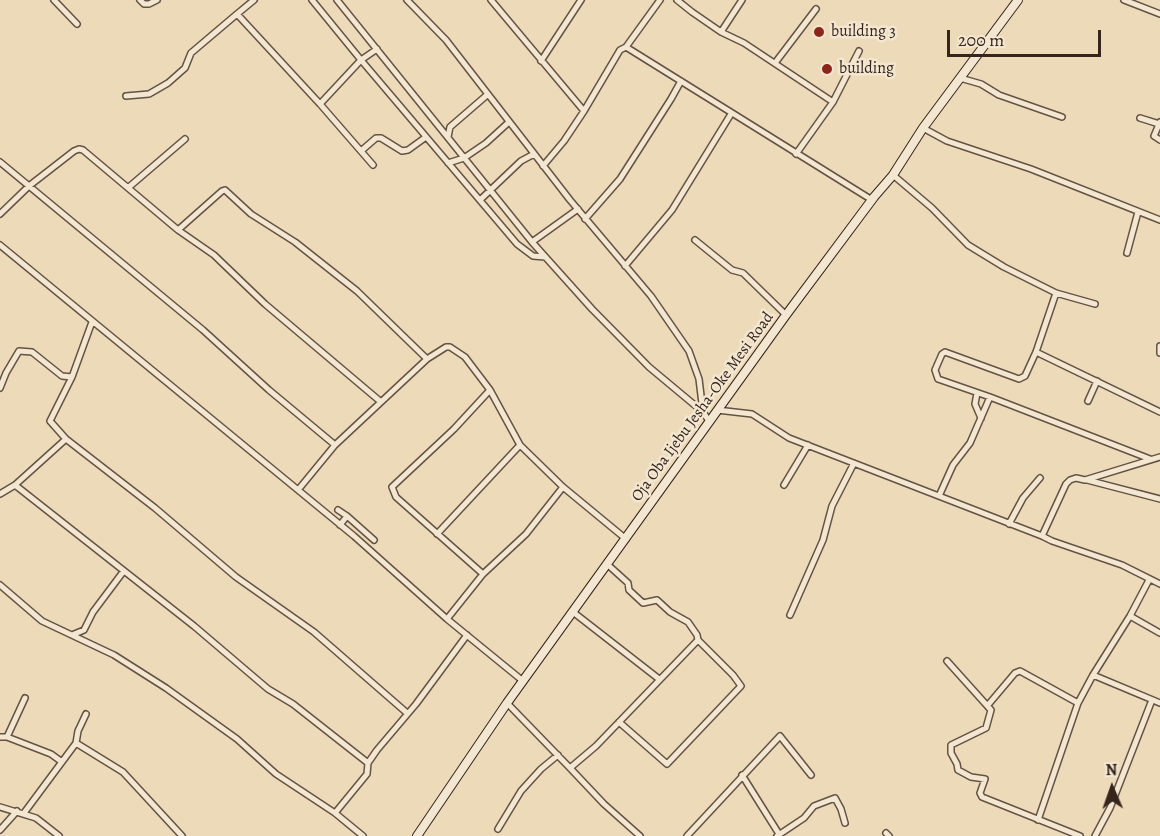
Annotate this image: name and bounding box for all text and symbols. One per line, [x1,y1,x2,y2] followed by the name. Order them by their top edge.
[950,18,1104,56] scale bar
[831,22,896,42] place label: building 3
[812,25,826,39] marker: building 3
[958,28,1004,52] text: 200 m
[839,59,894,79] place label: building
[820,62,834,76] marker: building
[628,309,778,505] street label: Oja Oba Ijebu Jesha-Oke Mesi Road
[1082,758,1142,818] north arrow
[1105,759,1118,781] text: N

